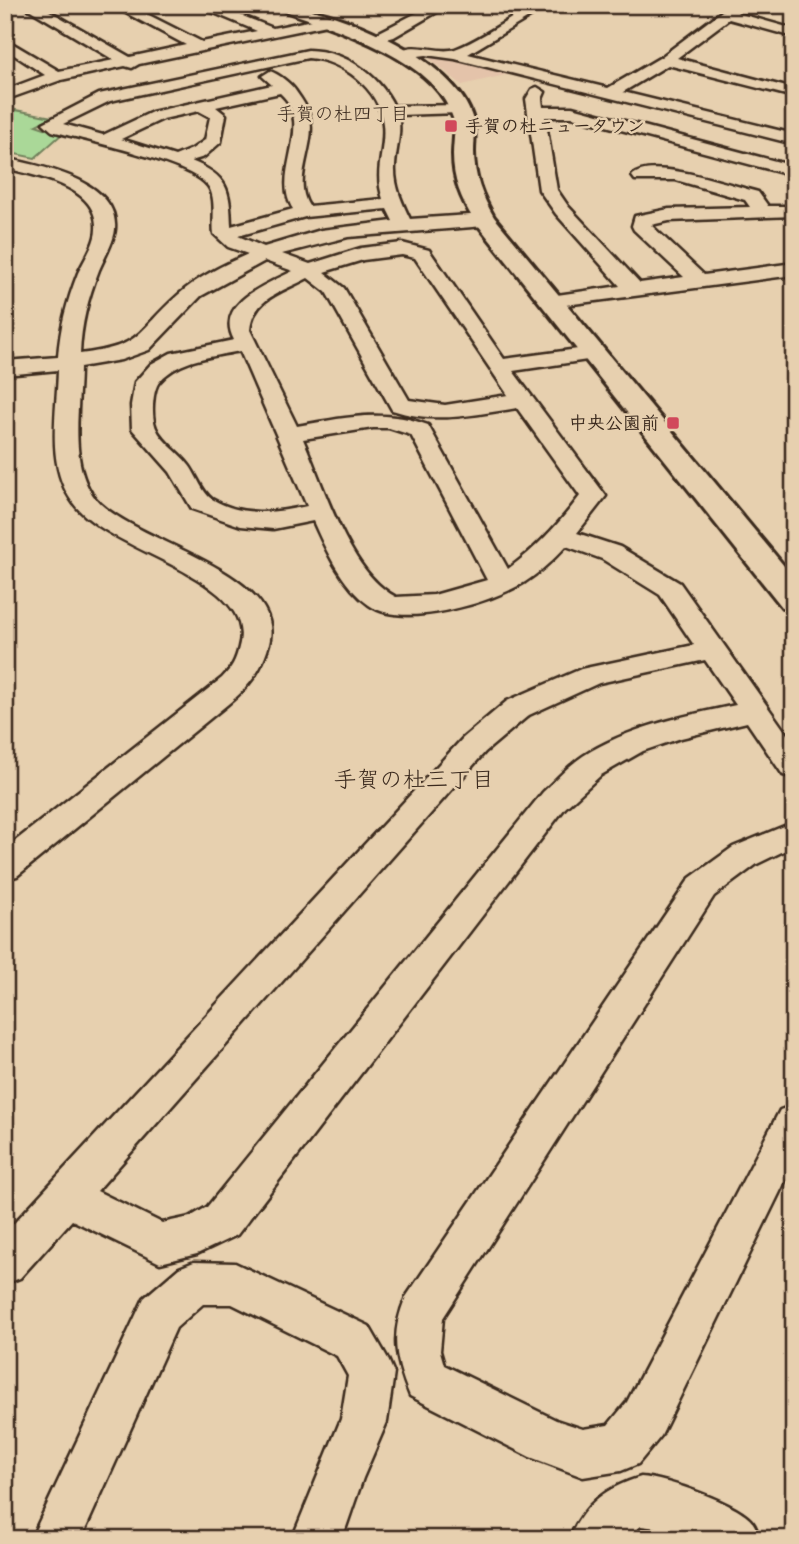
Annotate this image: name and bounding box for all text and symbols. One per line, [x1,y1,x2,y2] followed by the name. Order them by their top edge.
[276,101,410,128] district label: 手賀の杜四丁目
[465,114,645,139] place label: 手賀の杜ニュータウン
[443,118,459,134] marker: 手賀の杜ニュータウン
[569,411,659,436] place label: 中央公園前
[665,415,681,431] marker: 中央公園前
[334,764,495,796] district label: 手賀の杜三丁目

